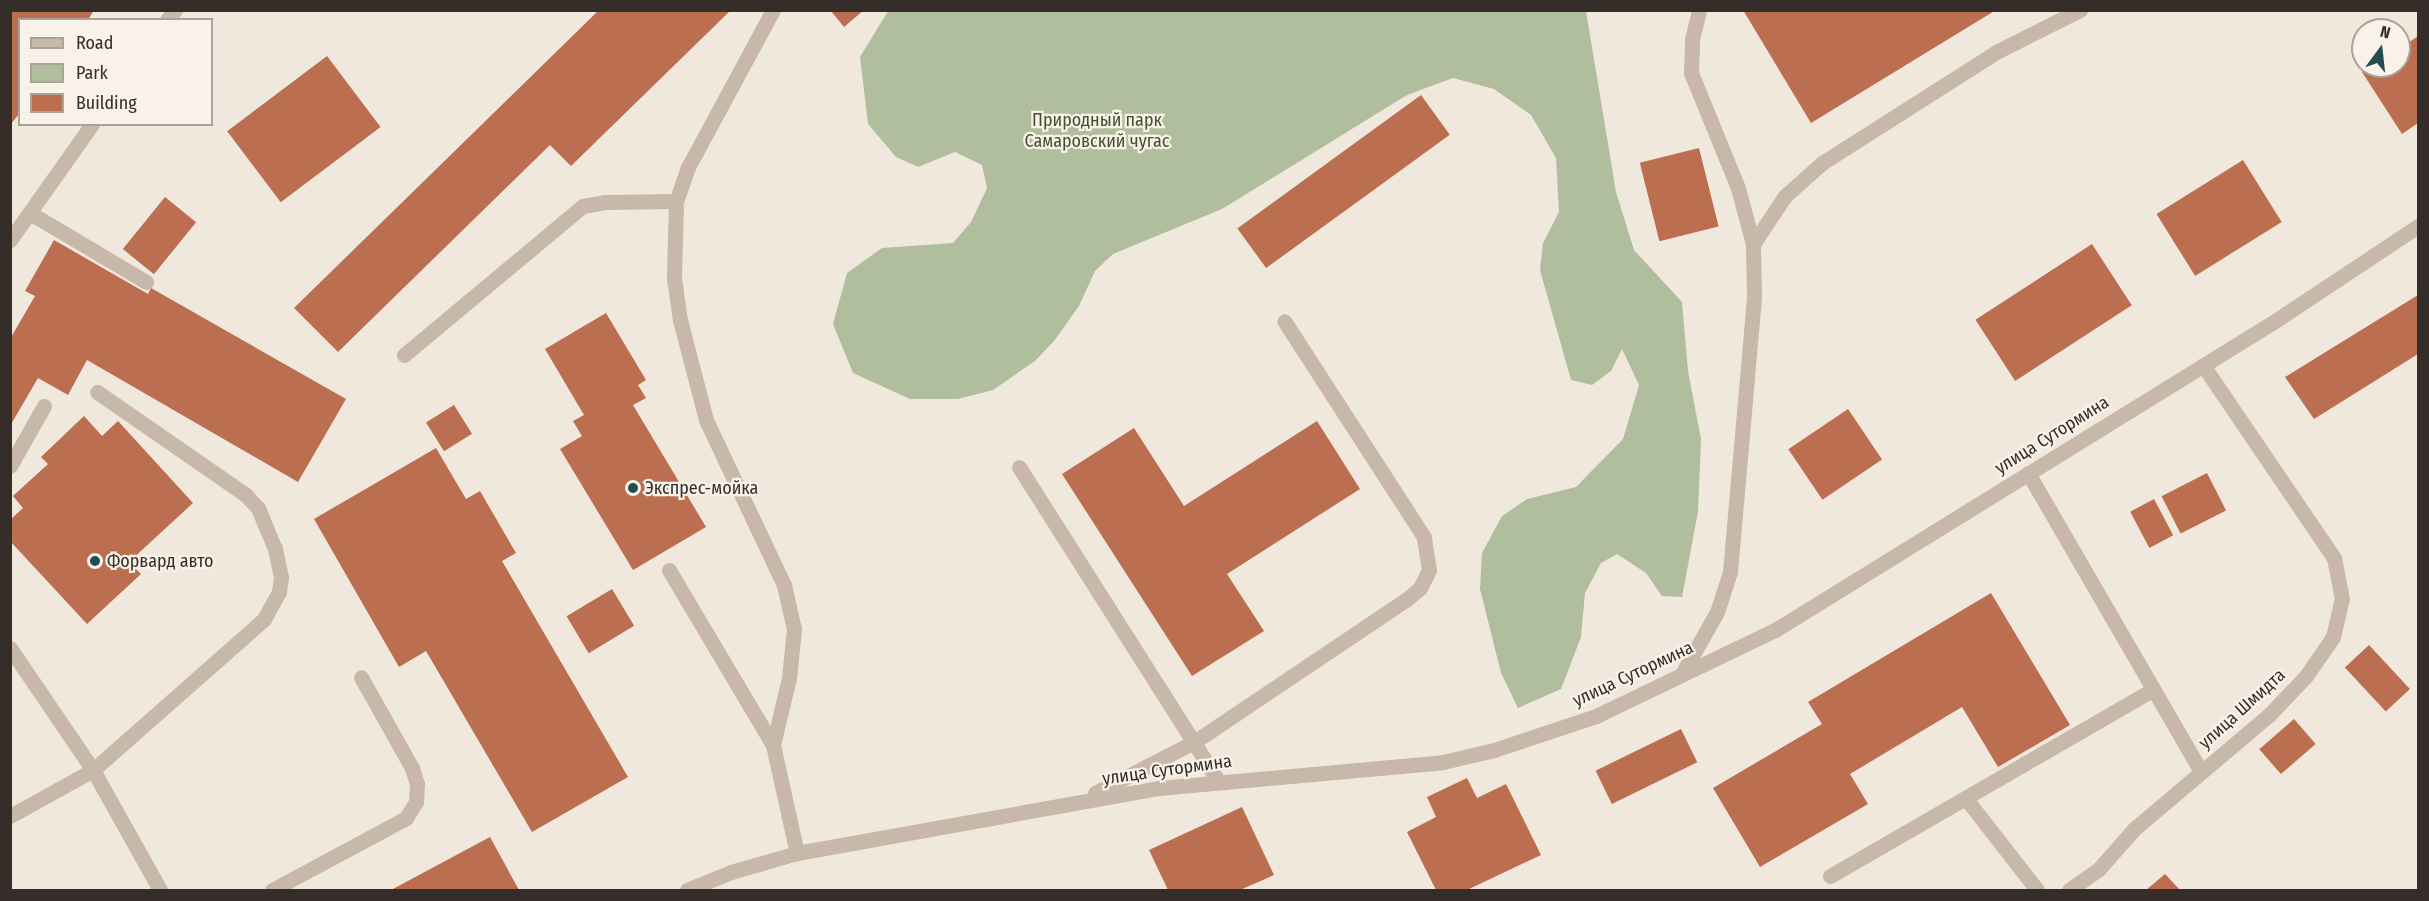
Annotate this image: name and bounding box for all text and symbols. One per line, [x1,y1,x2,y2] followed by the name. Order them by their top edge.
[18,18,213,126] legend
[2351,18,2411,78] north arrow
[2378,22,2392,42] text: N
[76,32,113,54] text: Road
[76,62,108,84] text: Park
[76,92,137,114] text: Building
[1024,110,1170,152] park label: Природный парк Самаровский чугас
[1991,391,2113,479] street label: улица Сутормина
[645,477,758,499] place label: Экспрес-мойка
[626,481,640,495] marker: Экспрес-мойка
[107,550,214,572] place label: Форвард авто
[88,554,102,568] marker: Форвард авто
[1569,637,1697,711] street label: улица Сутормина
[2194,664,2290,754] street label: улица Шмидта
[1101,750,1233,790] street label: улица Сутормина

